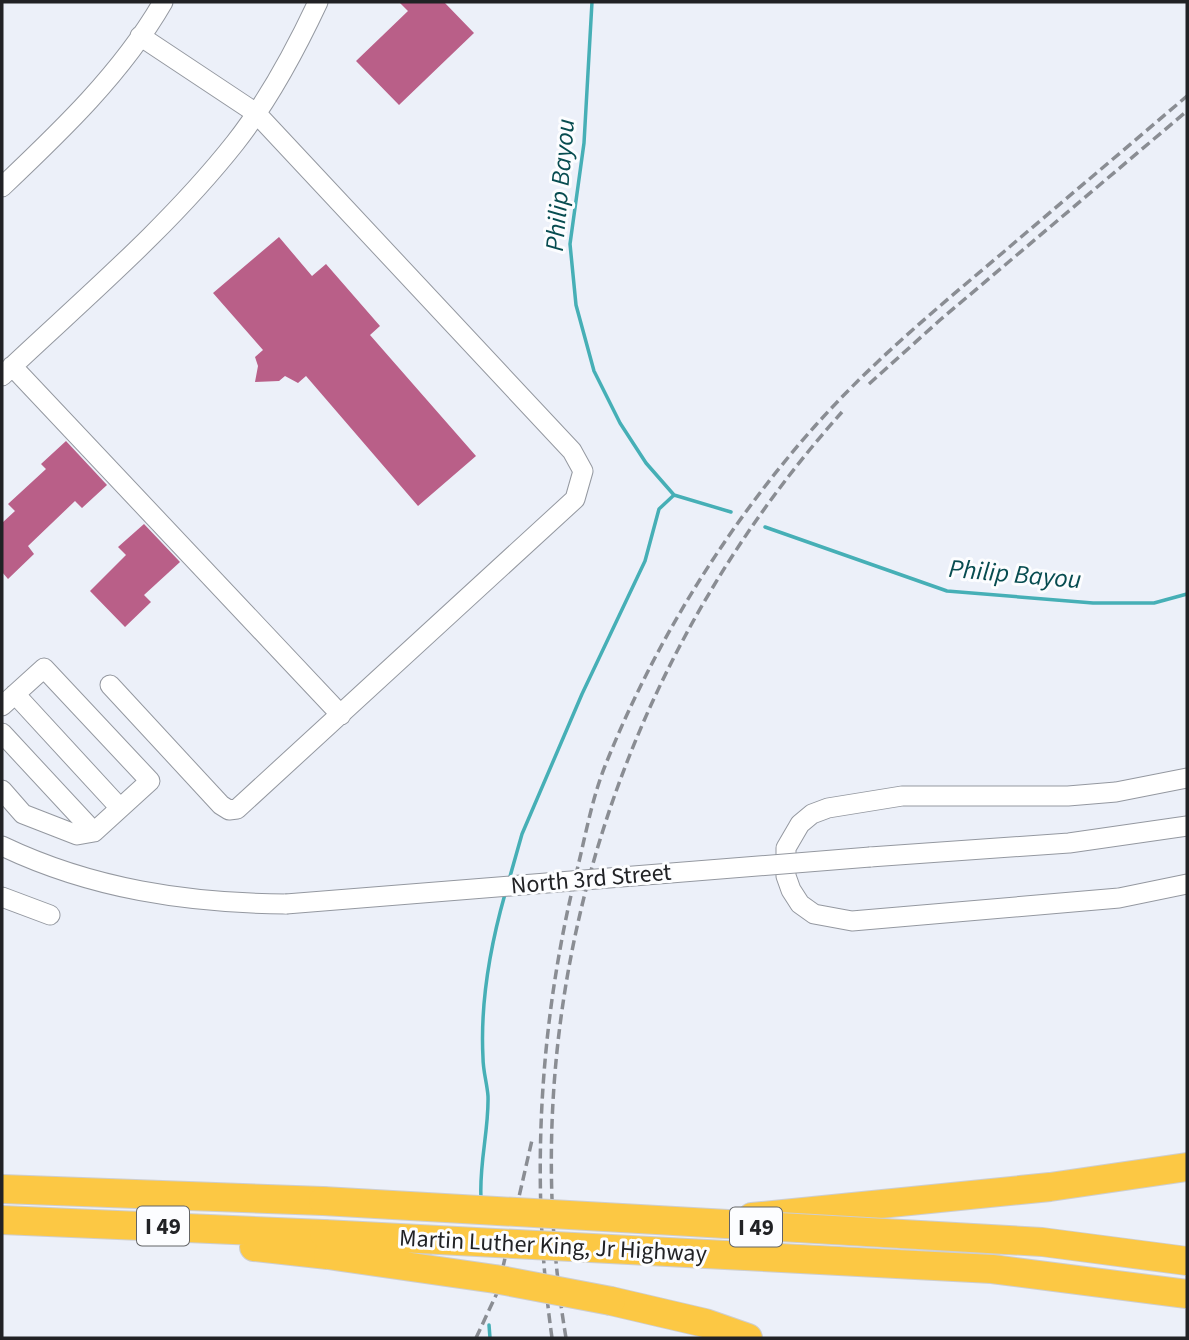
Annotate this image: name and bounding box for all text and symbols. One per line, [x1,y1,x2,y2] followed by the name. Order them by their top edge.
[536,117,584,253] water label: Philip Bayou
[947,550,1083,598] water label: Philip Bayou
[509,855,673,903] street label: North 3rd Street
[137,1206,189,1246] road number: I 49
[730,1208,782,1246] road number: I 49
[398,1220,708,1272] street label: Martin Luther King, Jr Highway

